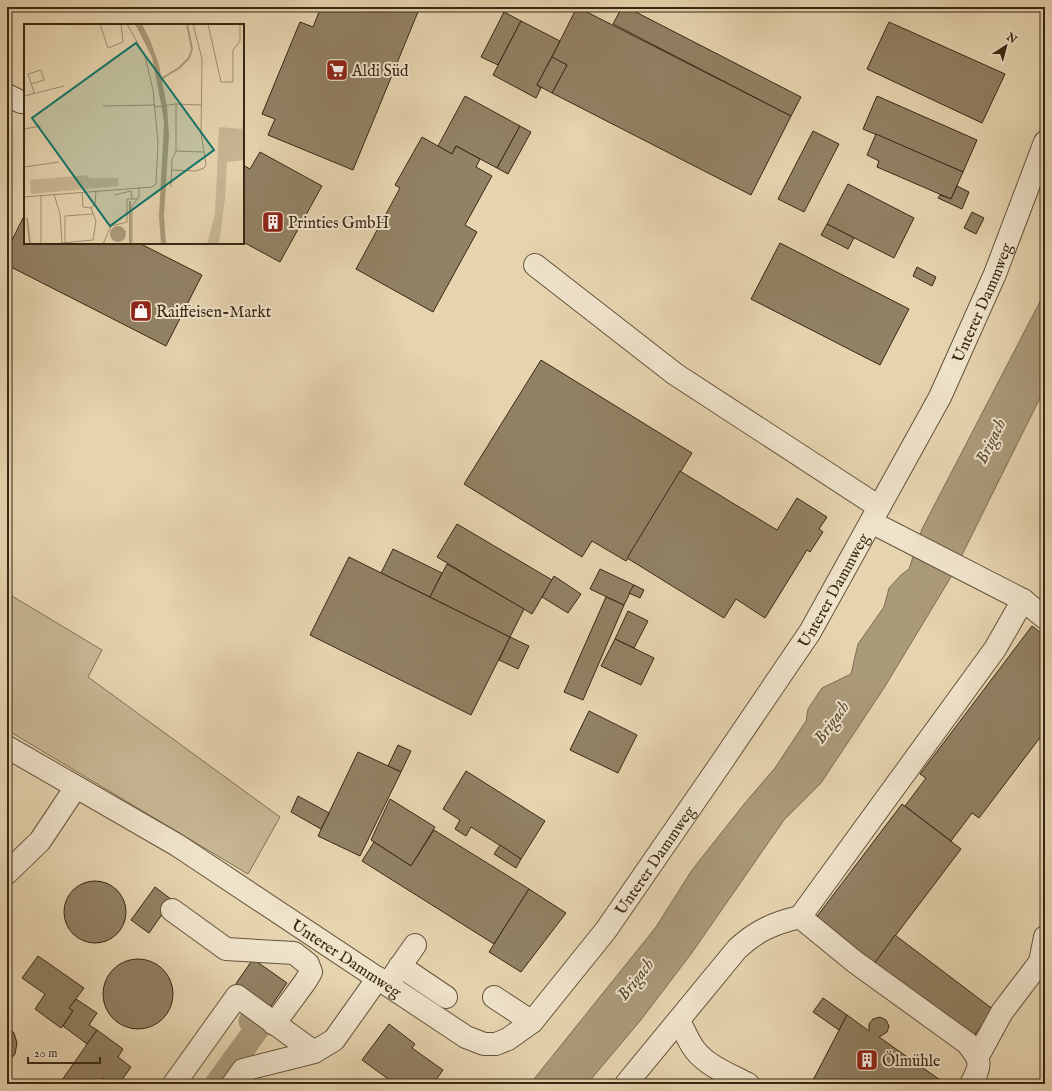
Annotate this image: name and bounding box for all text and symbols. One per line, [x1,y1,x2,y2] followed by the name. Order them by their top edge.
[24,24,244,244] inset map
[986,26,1026,66] north arrow
[1003,30,1020,47] text: N
[324,57,350,83] supermarket icon: Aldi Süd
[351,62,409,82] place label: Aldi Süd
[260,209,286,235] building icon: Printies GmbH
[288,214,389,234] place label: Printies GmbH
[949,240,1018,366] street label: Unterer Dammweg
[128,298,154,324] shop icon: Raiffeisen-Markt
[156,303,272,323] place label: Raiffeisen-Markt
[972,416,1011,468] water label: Brigach
[794,530,875,652] street label: Unterer Dammweg
[810,698,855,748] water label: Brigach
[611,803,701,919] street label: Unterer Dammweg
[287,916,405,1003] street label: Unterer Dammweg
[613,955,659,1005] water label: Brigach
[28,1039,100,1065] scale bar
[34,1046,57,1061] text: 20 m
[854,1047,880,1073] building icon: Ölmühle
[882,1051,940,1072] place label: Ölmühle

